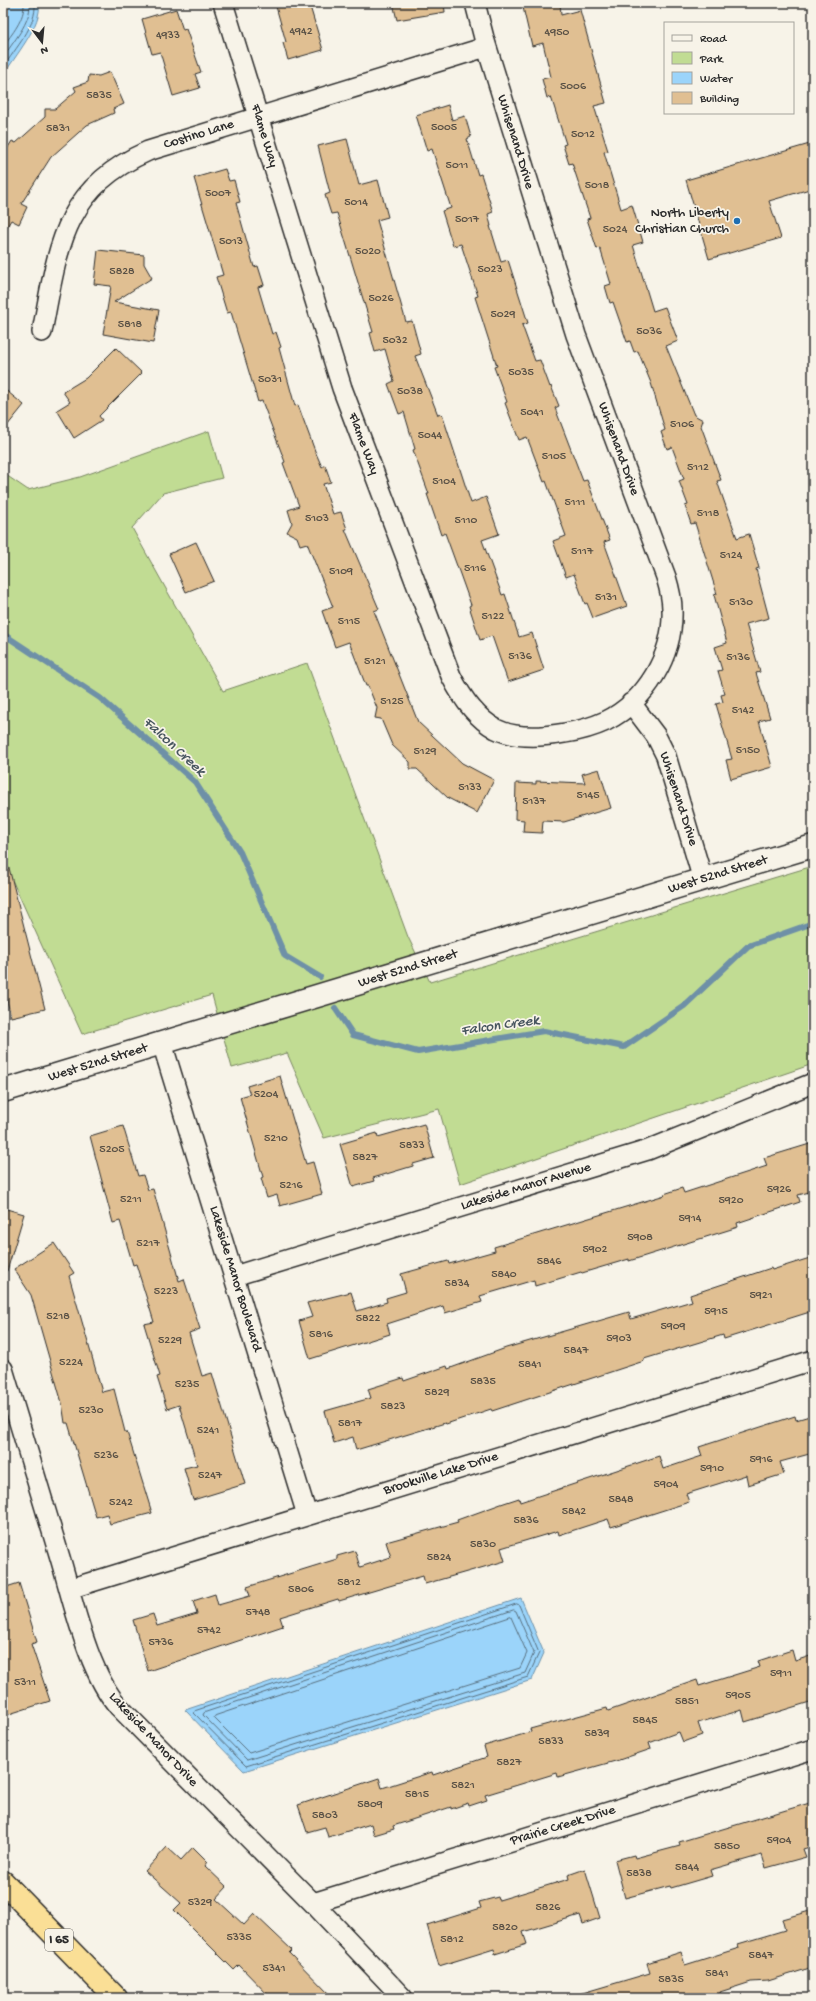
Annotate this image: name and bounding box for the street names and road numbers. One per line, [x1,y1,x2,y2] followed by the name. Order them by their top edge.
[493,93,538,192] street label: Whisenand Drive
[246,101,282,170] street label: Flame Way
[162,116,237,154] street label: Costino Lane
[593,400,643,499] street label: Whisenand Drive
[343,410,383,478] street label: Flame Way
[655,750,701,849] street label: Whisenand Drive
[666,851,771,898] street label: West 52nd Street
[356,945,461,992] street label: West 52nd Street
[46,1039,151,1086] street label: West 52nd Street
[459,1159,594,1215] street label: Lakeside Manor Avenue
[205,1204,266,1356] street label: Lakeside Manor Boulevard
[381,1448,501,1500] street label: Brookville Lake Drive
[105,1689,202,1792] street label: Lakeside Manor Drive
[507,1802,618,1850] street label: Prairie Creek Drive
[45,1929,73,1951] road number: I 65

